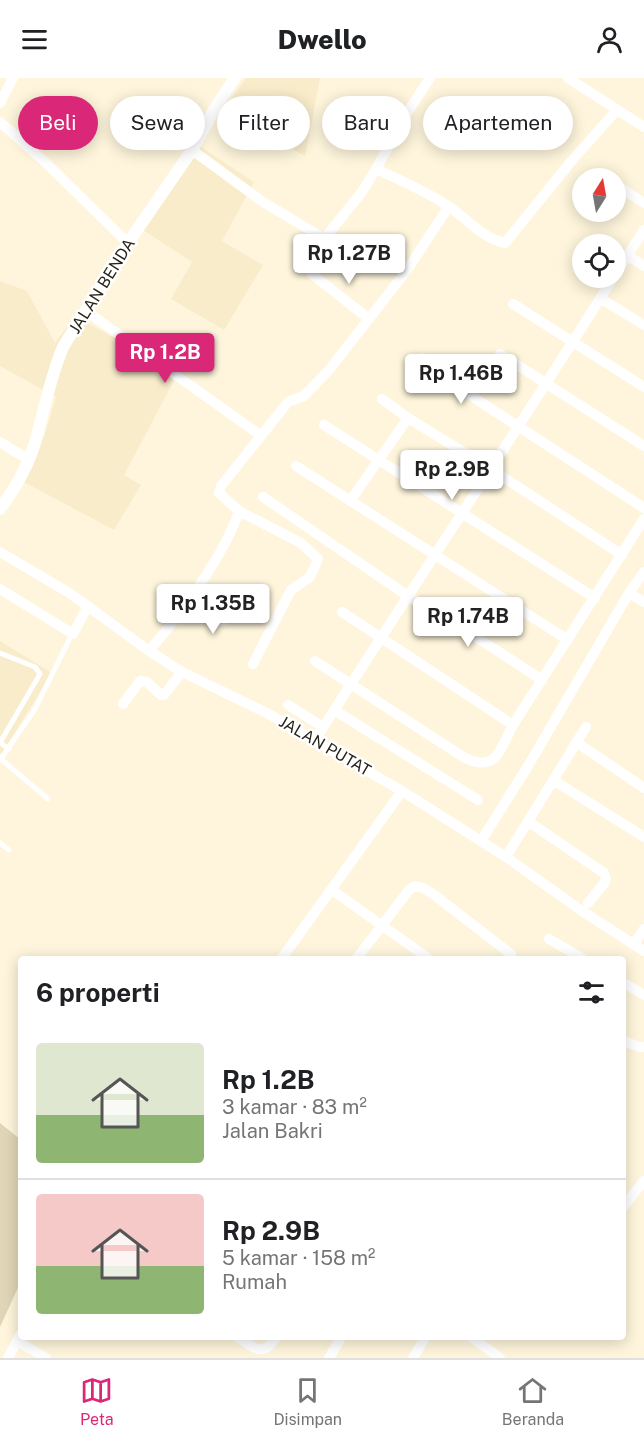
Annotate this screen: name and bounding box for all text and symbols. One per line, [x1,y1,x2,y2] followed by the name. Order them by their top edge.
[18,23,51,56] icon: menu
[277,23,367,55] text: Dwello
[593,23,626,56] icon: person
[18,96,98,150] chip: Beli
[110,96,205,150] chip: Sewa
[217,96,310,150] chip: Filter
[322,96,411,150] chip: Baru
[423,96,573,150] chip: Apartemen
[572,168,626,222] north arrow
[572,168,626,288] map controls
[287,234,411,285] pin: Rp 1.27B
[572,234,626,288] button: locate
[65,235,139,337] street label: JALAN BENDA
[307,241,391,265] text: Rp 1.27B
[110,333,220,384] pin: Rp 1.2B
[129,340,201,364] text: Rp 1.2B
[399,354,523,405] pin: Rp 1.46B
[419,361,503,385] text: Rp 1.46B
[397,450,507,501] pin: Rp 2.9B
[414,457,490,481] text: Rp 2.9B
[151,584,275,635] pin: Rp 1.35B
[171,591,255,615] text: Rp 1.35B
[406,597,530,648] pin: Rp 1.74B
[427,604,509,628] text: Rp 1.74B
[276,712,375,780] street label: JALAN PUTAT
[575,976,608,1009] icon: filters
[36,977,160,1008] text: 6 properti
[222,1064,315,1095] text: Rp 1.2B
[84,1067,156,1139] icon: home
[222,1095,367,1119] text: 3 kamar · 83 m²
[222,1119,323,1143] text: Jalan Bakri
[222,1215,320,1246] text: Rp 2.9B
[84,1218,156,1290] icon: home
[222,1246,375,1270] text: 5 kamar · 158 m²
[222,1270,287,1294] text: Rumah
[80,1374,114,1429] tab: Peta
[273,1374,342,1429] tab: Disimpan
[502,1374,564,1429] tab: Beranda

